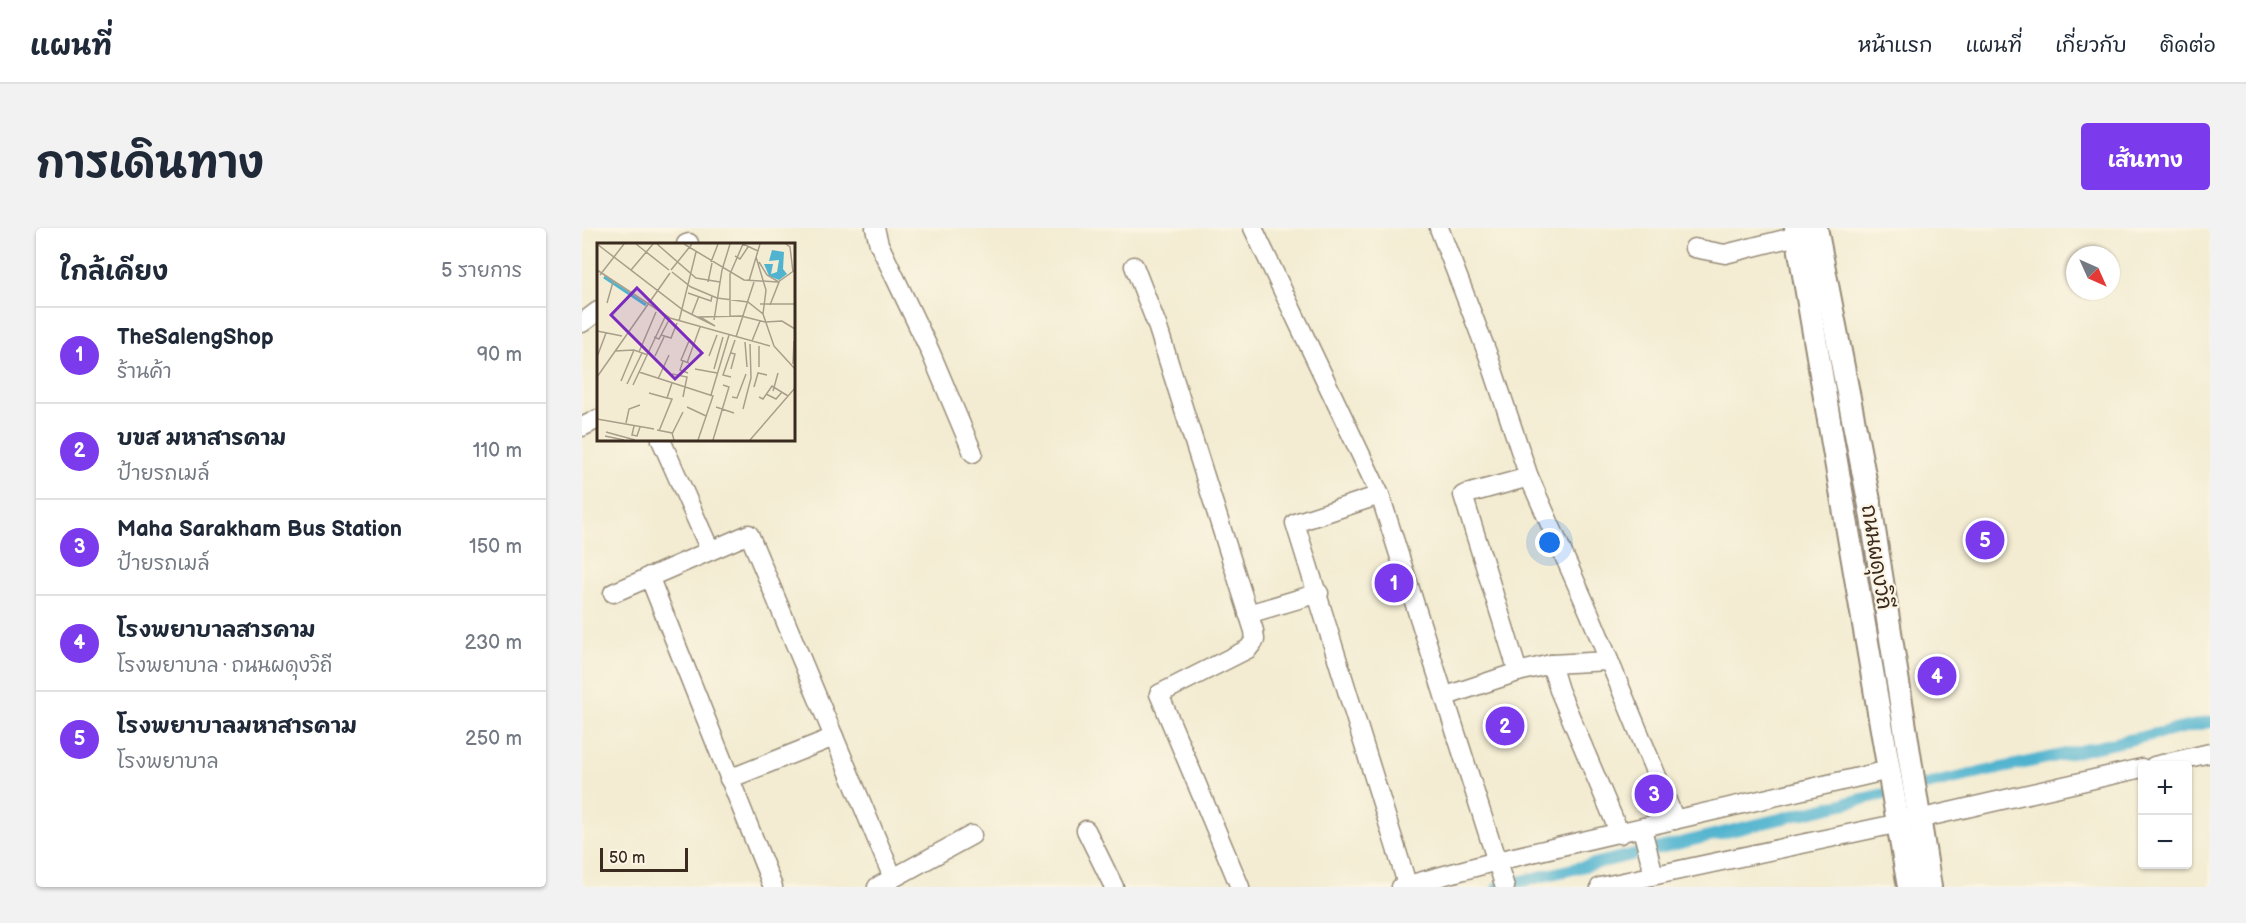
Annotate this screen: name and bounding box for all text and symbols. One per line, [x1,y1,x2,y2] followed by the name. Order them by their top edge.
[30,30,112,63] text: แผนที่
[1858,33,1933,58] text: หน้าแรก
[1966,33,2022,58] text: แผนที่
[2055,33,2127,58] text: เกี่ยวกับ
[2160,33,2216,58] text: ติดต่อ
[2081,123,2210,190] button: เส้นทาง
[36,139,264,190] text: การเดินทาง
[597,243,795,441] inset map
[2066,246,2120,300] north arrow
[60,257,168,288] text: ใกล้เคียง
[441,259,522,283] text: 5 รายการ
[117,324,274,351] text: TheSalengShop
[75,343,84,367] text: 1
[477,343,522,367] text: 90 m
[117,360,172,384] text: ร้านค้า
[117,425,286,452] text: บขส มหาสารคาม
[74,439,85,463] text: 2
[473,439,522,463] text: 110 m
[117,462,210,486] text: ป้ายรถเมล์
[1853,503,1897,612] street label: ถนนผดุงวิถี
[117,516,402,543] text: Maha Sarakham Bus Station
[1966,518,2004,562] pin: 5
[1535,528,1564,557] your location
[74,535,85,559] text: 3
[469,535,522,559] text: 150 m
[117,552,210,576] text: ป้ายรถเมล์
[1374,560,1414,606] pin: 1
[117,617,316,644] text: โรงพยาบาลสารคาม
[74,631,85,655] text: 4
[465,631,522,655] text: 230 m
[117,654,332,678] text: โรงพยาบาล · ถนนผดุงวิถี
[1918,654,1956,698] pin: 4
[1486,704,1524,748] pin: 2
[117,713,357,740] text: โรงพยาบาลมหาสารคาม
[74,727,85,751] text: 5
[465,727,522,751] text: 250 m
[117,750,218,774] text: โรงพยาบาล
[2138,761,2192,869] map controls
[2138,761,2192,815] button: +
[1634,772,1674,816] pin: 3
[2138,815,2192,869] button: −
[600,845,688,872] scale bar
[609,849,645,868] text: 50 m

